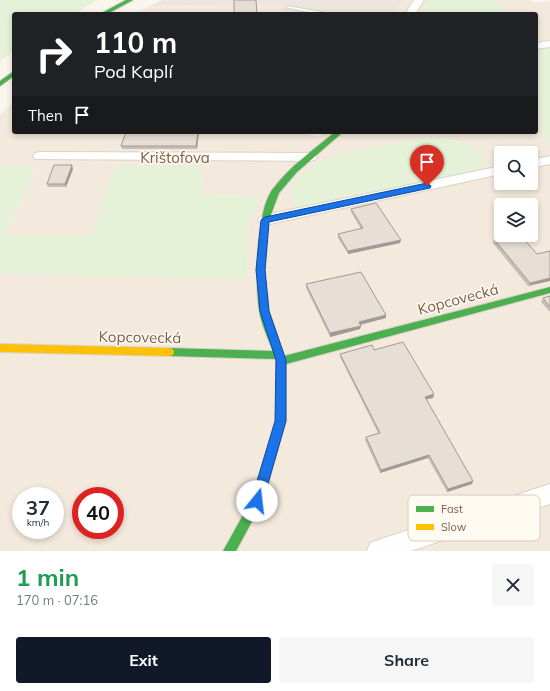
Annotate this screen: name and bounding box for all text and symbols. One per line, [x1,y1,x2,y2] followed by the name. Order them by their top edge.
[94,25,177,60] text: 110 m
[28,28,80,80] icon: right
[94,60,173,83] text: Pod Kaplí
[71,104,93,126] icon: arrive
[28,106,63,125] text: Then
[410,145,444,186] pin
[494,146,538,242] map controls
[494,146,538,190] button: search
[140,148,210,167] street label: Krištofova
[416,151,438,173] icon: arrive
[494,198,538,242] button: layers
[416,279,500,319] street label: Kopcovecká
[98,327,182,347] street label: Kopcovecká
[236,480,278,522] position arrow
[72,487,124,539] speed limit sign: 40
[26,495,50,520] text: 37
[408,495,540,541] legend
[441,502,463,516] text: Fast
[27,516,49,529] text: km/h
[441,520,467,534] text: Slow
[16,562,79,592] text: 1 min
[492,564,534,606] button: close
[16,592,98,608] text: 170 m · 07:16
[16,637,271,683] button: Exit
[279,637,534,683] button: Share

